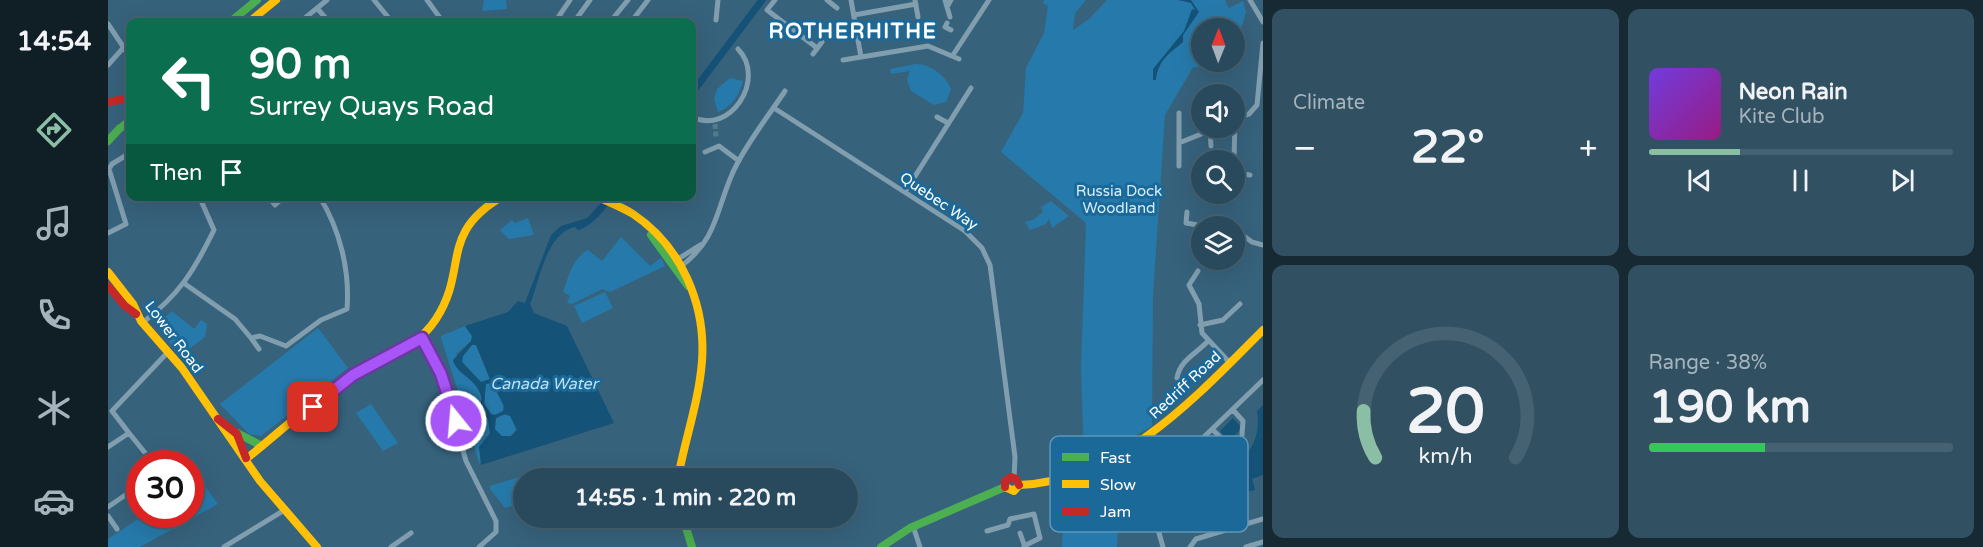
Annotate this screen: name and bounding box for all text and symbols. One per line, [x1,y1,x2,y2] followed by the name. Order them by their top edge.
[1191,18,1245,72] north arrow
[1191,18,1245,270] map controls
[769,19,937,44] district label: ROTHERHITHE
[17,25,91,58] text: 14:54
[249,39,351,90] text: 90 m
[150,42,228,120] icon: left
[1739,79,1848,105] text: Neon Rain
[1191,84,1245,138] button: sound
[249,90,494,123] text: Surrey Quays Road
[1293,91,1365,115] text: Climate
[1739,105,1825,129] text: Kite Club
[33,109,75,151] icon: directions
[1411,121,1484,175] text: 22°
[1293,129,1317,168] text: −
[1579,129,1597,168] text: +
[1191,150,1245,204] button: search
[215,156,248,189] icon: arrive
[150,160,203,186] text: Then
[1683,164,1716,197] icon: previous
[1784,164,1817,197] icon: pause
[1886,164,1919,197] icon: next
[896,168,982,234] street label: Quebec Way
[1076,182,1162,217] park label: Russia Dock Woodland
[33,202,75,244] icon: music
[1191,216,1245,270] button: layers
[33,294,75,336] icon: phone
[141,298,207,376] street label: Lower Road
[1145,347,1225,423] street label: Redriff Road
[1649,351,1767,375] text: Range · 38%
[490,374,600,394] water label: Canada Water
[1406,375,1484,450] text: 20
[287,381,338,432] pin
[1649,381,1811,435] text: 190 km
[33,387,75,429] icon: climate
[424,389,488,453] position arrow
[296,390,329,423] icon: arrive
[1050,436,1248,532] legend
[1418,444,1472,470] text: km/h
[1100,448,1131,468] text: Fast
[126,450,204,528] speed limit sign: 30
[1100,475,1136,495] text: Slow
[33,480,75,522] icon: car
[575,485,796,511] text: 14:55 · 1 min · 220 m
[1100,502,1131,522] text: Jam

